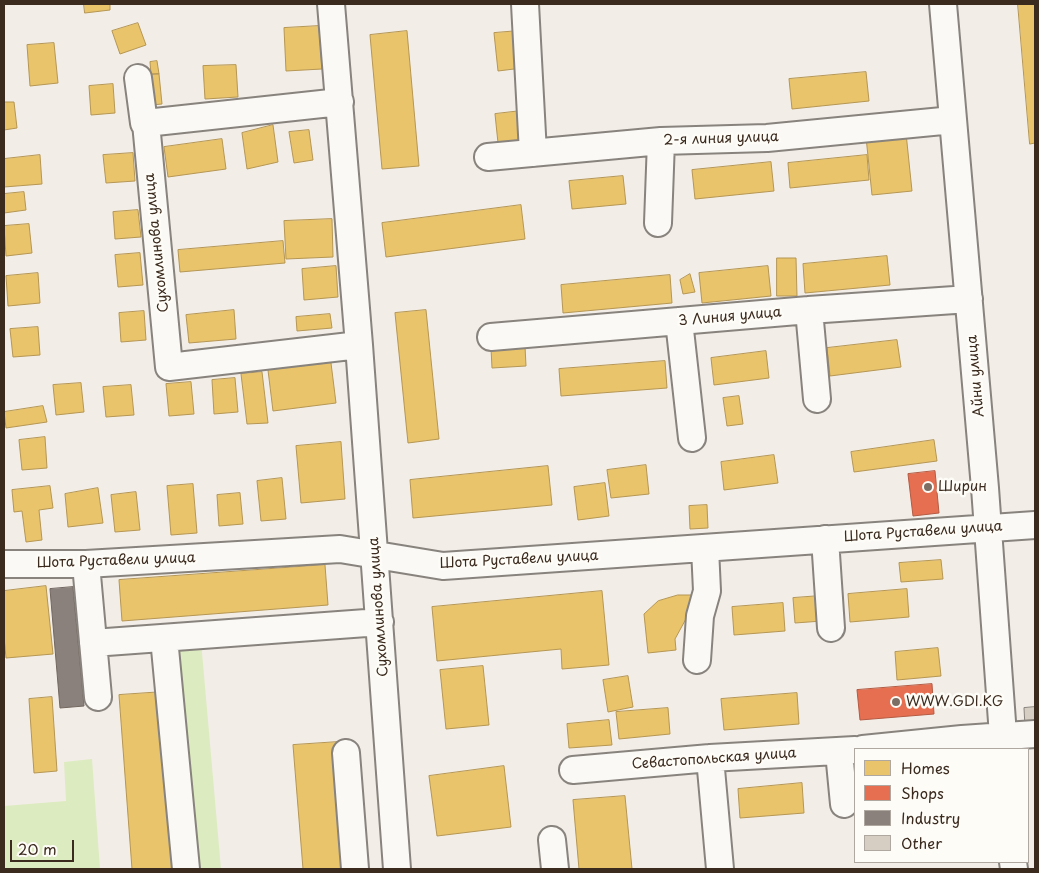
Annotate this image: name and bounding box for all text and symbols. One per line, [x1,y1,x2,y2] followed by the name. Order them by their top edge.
[663,129,779,149] street label: 2-я линия улица
[141,173,173,313] street label: Сухомлинова улица
[678,304,782,330] street label: 3 Линия улица
[964,334,988,418] street label: Айни улица
[938,479,987,495] place label: Ширин
[922,481,934,493] marker: Ширин
[843,518,1003,546] street label: Шота Руставели улица
[366,537,392,677] street label: Сухомлинова улица
[439,547,599,573] street label: Шота Руставели улица
[36,550,196,572] street label: Шота Руставели улица
[906,694,1003,710] place label: WWW.GDI.KG
[890,696,902,708] marker: WWW.GDI.KG
[631,745,797,773] street label: Севастопольская улица
[854,748,1029,863] legend
[901,756,950,779] text: Homes
[901,781,944,804] text: Shops
[901,806,960,829] text: Industry
[12,830,76,862] scale bar
[901,831,942,854] text: Other
[18,837,57,860] text: 20 m

